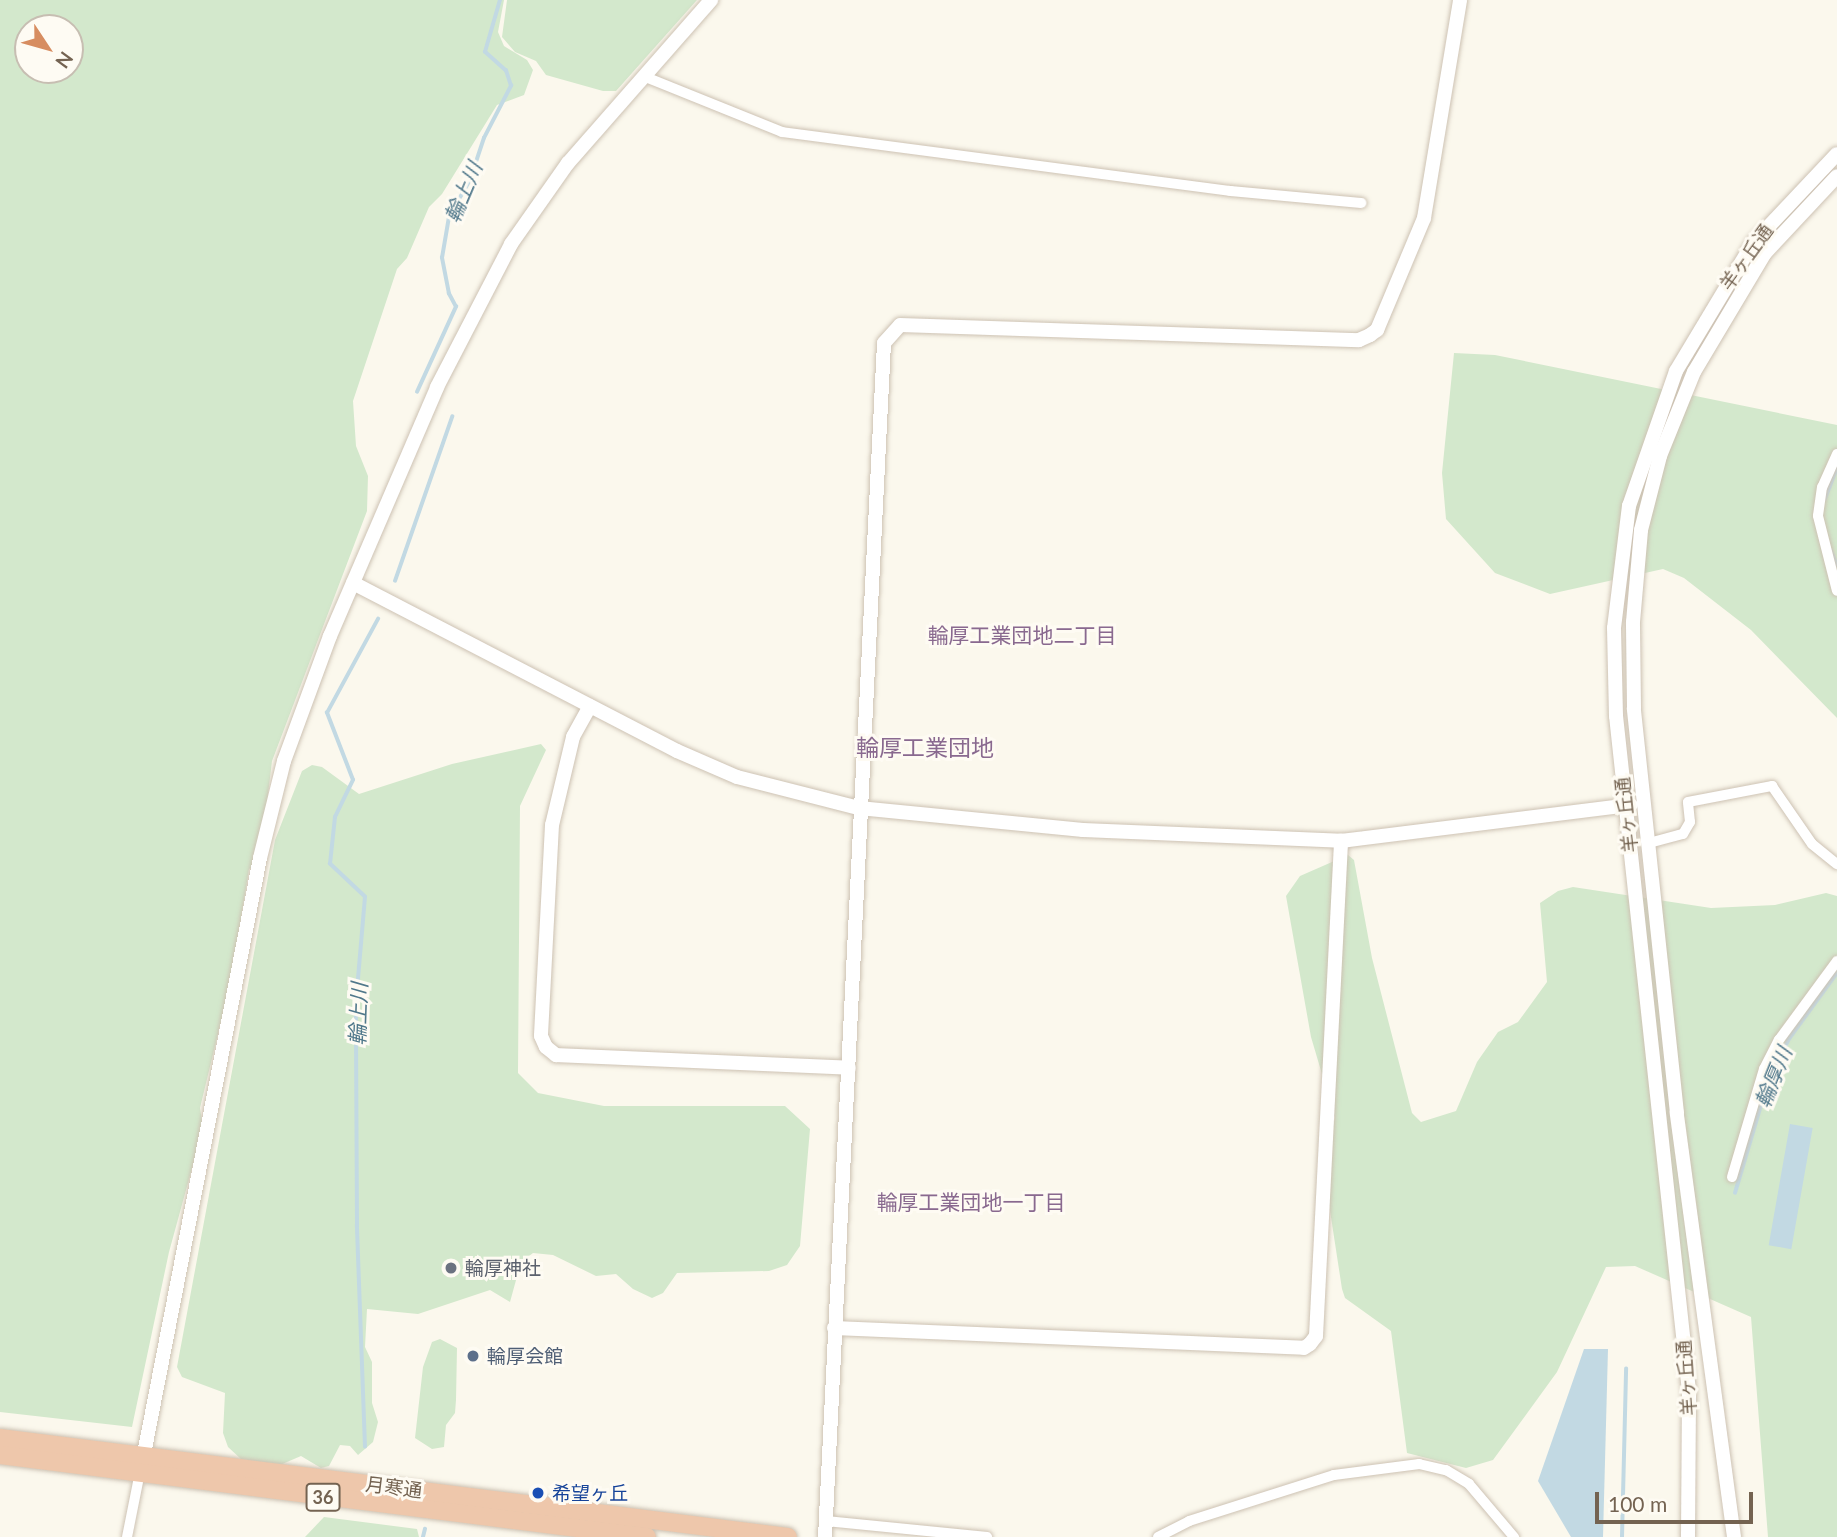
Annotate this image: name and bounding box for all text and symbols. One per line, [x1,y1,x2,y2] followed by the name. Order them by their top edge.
[14,14,84,84] north arrow
[51,48,78,73] text: N
[439,158,487,226] water label: 輪上川
[1714,220,1778,294] street label: 羊ヶ丘通
[928,622,1116,648] district label: 輪厚工業団地二丁目
[856,733,994,761] district label: 輪厚工業団地
[1611,776,1641,854] street label: 羊ヶ丘通
[344,982,372,1046] water label: 輪上川
[1750,1043,1796,1111] water label: 輪厚川
[877,1189,1065,1215] district label: 輪厚工業団地一丁目
[465,1257,541,1279] place label: 輪厚神社
[443,1260,459,1276] marker: 輪厚神社
[1672,1339,1700,1417] street label: 羊ヶ丘通
[487,1345,563,1367] place label: 輪厚会館
[465,1348,481,1364] marker: 輪厚会館
[364,1472,424,1502] street label: 月寒通
[1599,1478,1756,1522] scale bar
[306,1482,340,1512] road number: 36
[552,1482,628,1504] place label: 希望ヶ丘
[530,1485,546,1501] marker: 希望ヶ丘
[1608,1491,1667,1516] text: 100 m

